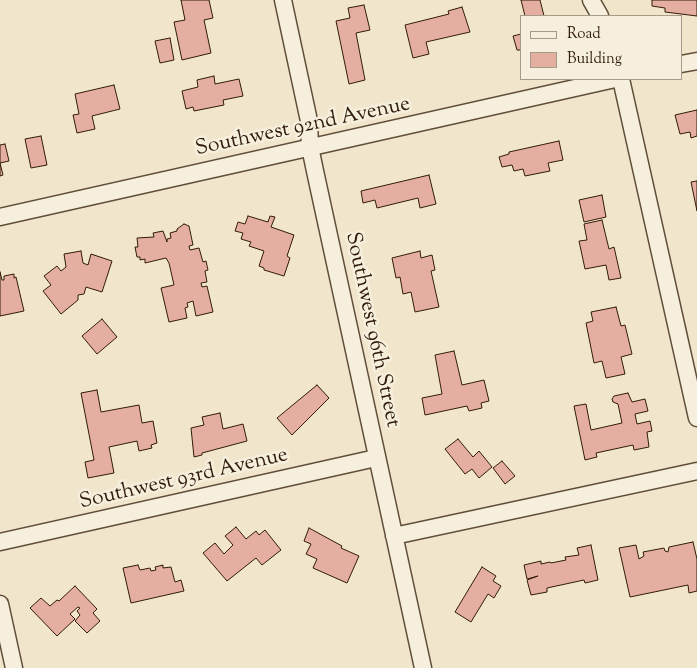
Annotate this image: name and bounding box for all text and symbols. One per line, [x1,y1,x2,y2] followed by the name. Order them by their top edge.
[520,15,682,80] legend
[567,24,601,45] text: Road
[567,49,622,70] text: Building
[193,93,413,163] street label: Southwest 92nd Avenue
[338,230,404,430] street label: Southwest 96th Street
[77,444,291,516] street label: Southwest 93rd Avenue

